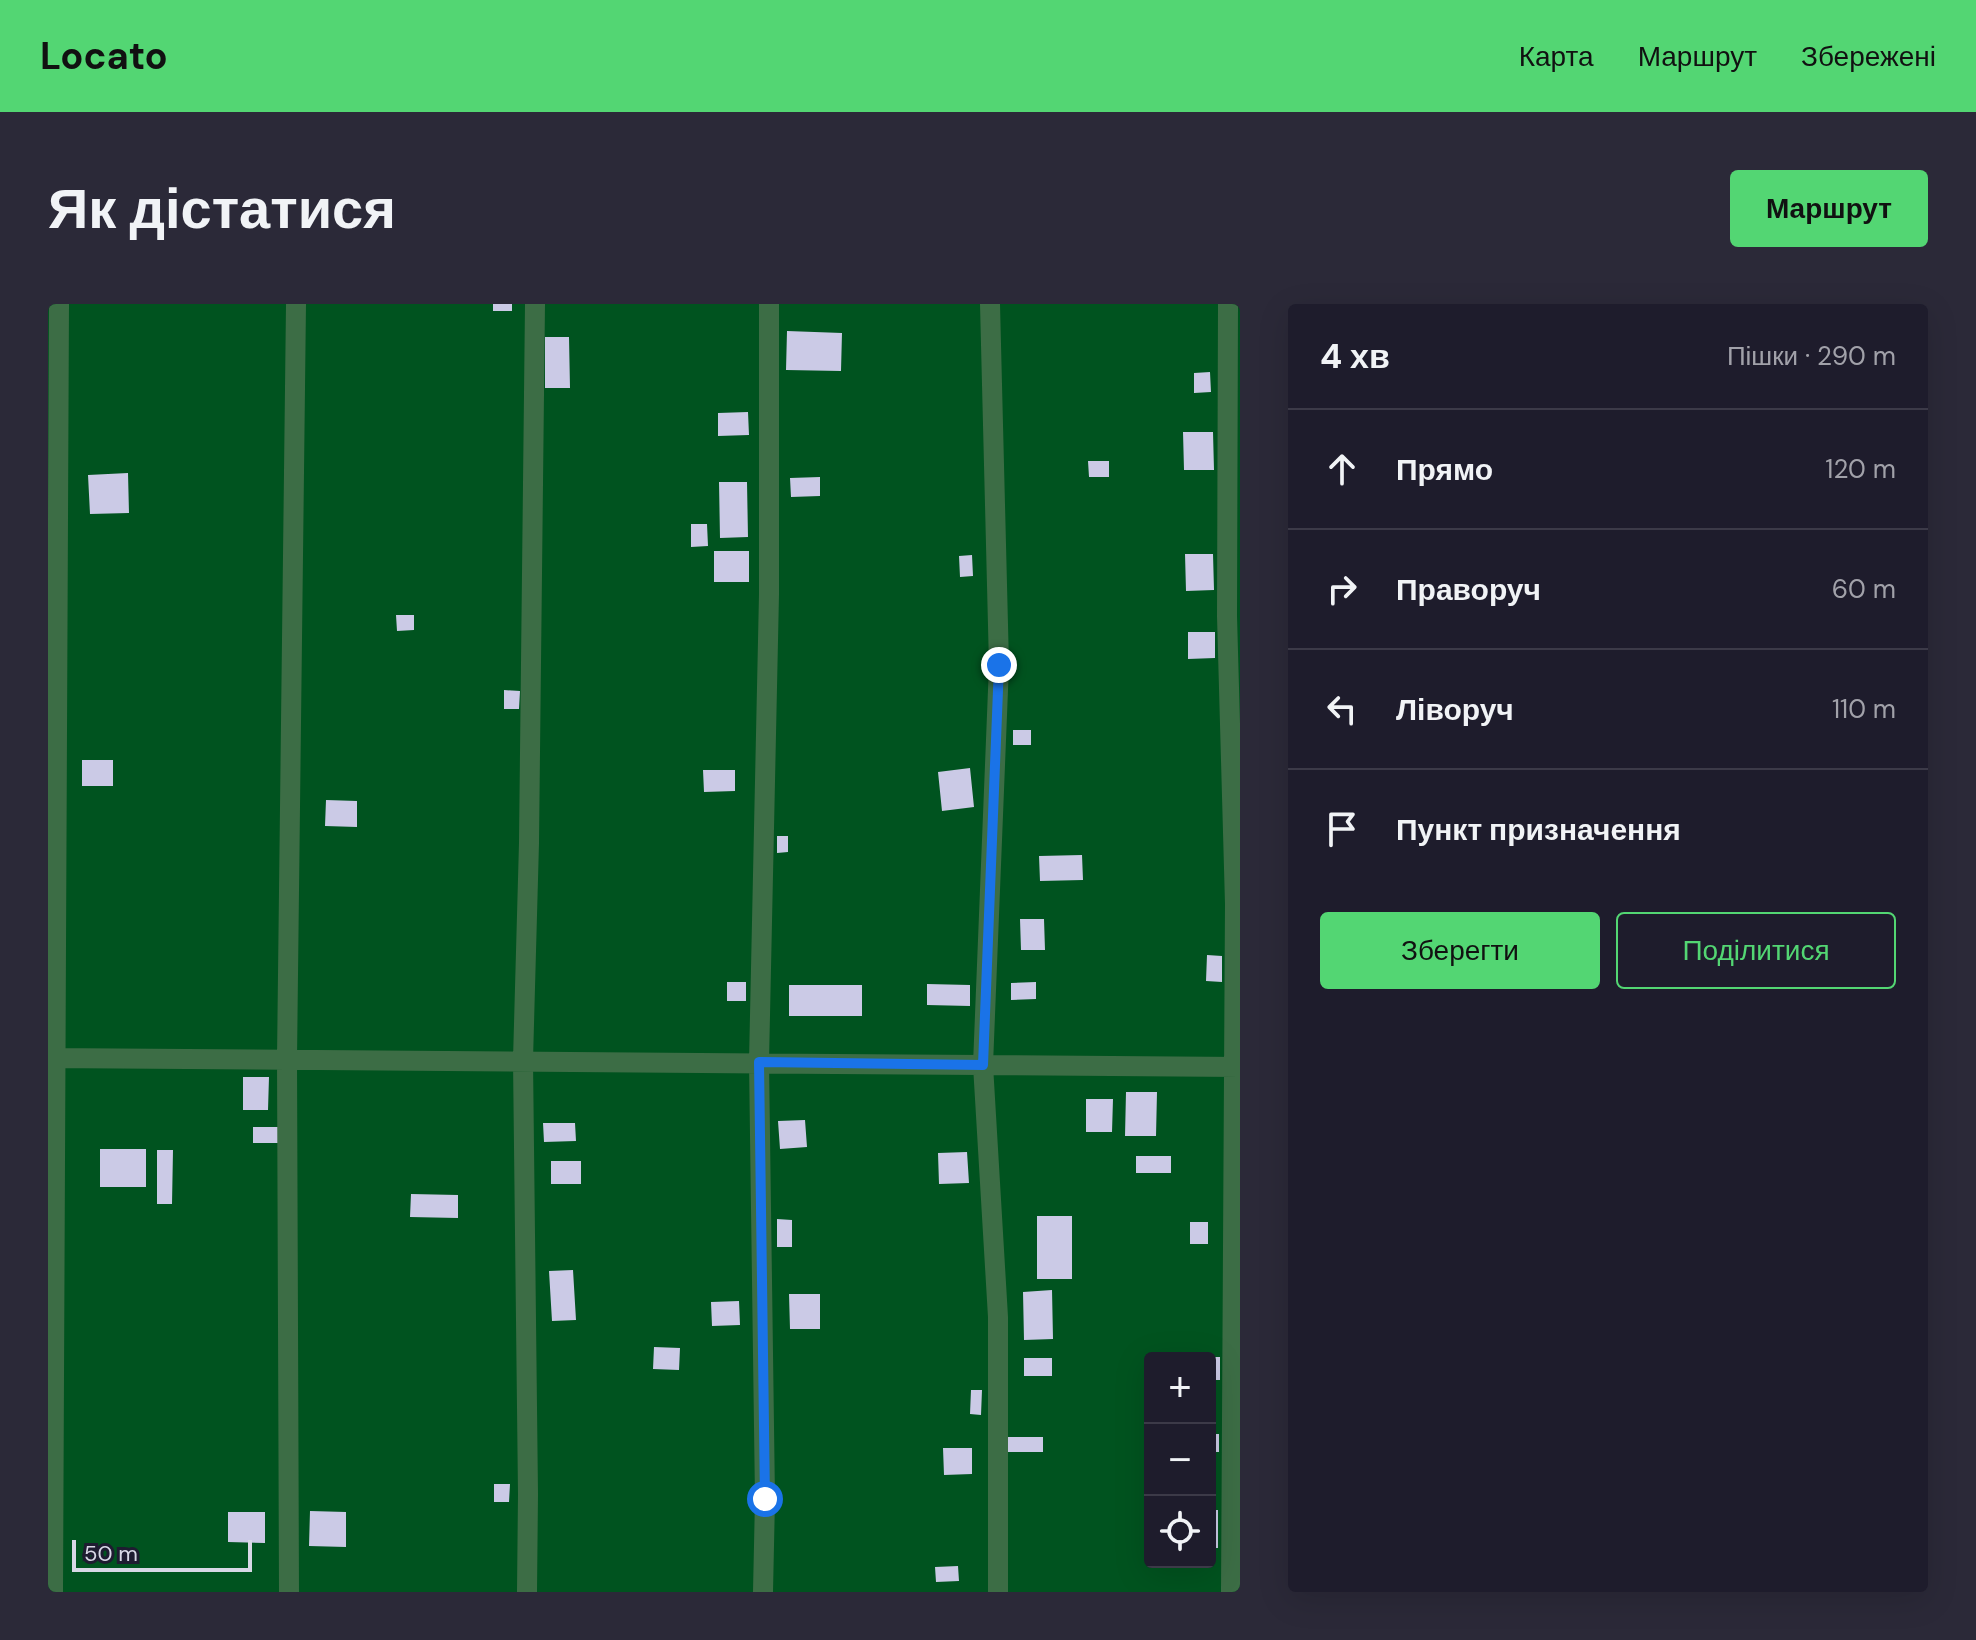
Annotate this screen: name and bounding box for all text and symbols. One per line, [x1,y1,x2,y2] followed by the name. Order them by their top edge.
[40,31,168,81] text: Locato
[1519,38,1594,75] text: Карта
[1638,38,1757,75] text: Маршрут
[1801,38,1936,75] text: Збережені
[1730,170,1928,247] button: Маршрут
[48,172,396,245] text: Як дістатися
[1320,334,1390,379] text: 4 хв
[1727,339,1896,373] text: Пішки · 290 m
[1320,447,1364,491] icon: ahead
[1396,450,1493,489] text: Прямо
[1825,452,1896,486] text: 120 m
[1320,567,1364,611] icon: right
[1396,570,1541,609] text: Праворуч
[1832,572,1896,606] text: 60 m
[981,647,1017,683] route end
[1320,687,1364,731] icon: left
[1396,690,1514,729] text: Ліворуч
[1832,692,1896,726] text: 110 m
[1320,807,1364,851] icon: arrive
[1396,810,1681,849] text: Пункт призначення
[1320,912,1600,989] button: Зберегти
[1616,912,1896,989] button: Поділитися
[1144,1352,1216,1568] map controls
[1144,1352,1216,1424] button: +
[1144,1424,1216,1496] button: −
[747,1481,783,1517] route start
[1144,1496,1216,1568] button: locate
[72,1536,252,1572] scale bar
[84,1539,138,1568] text: 50 m

